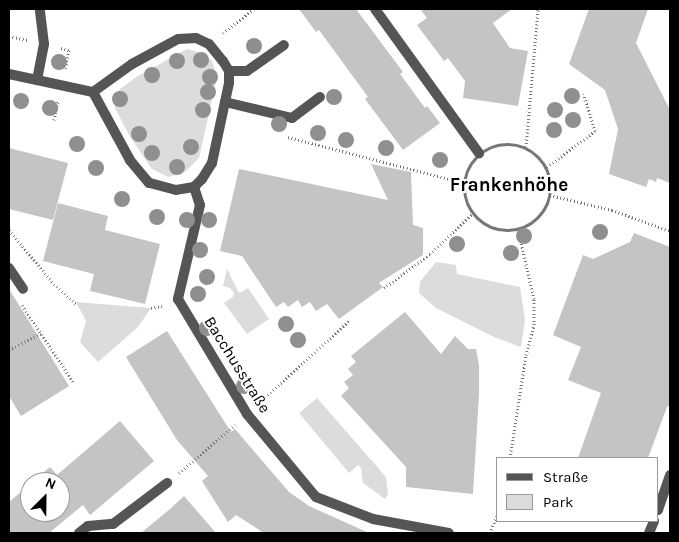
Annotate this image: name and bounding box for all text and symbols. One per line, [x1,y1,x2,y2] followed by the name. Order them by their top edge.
[450,175,568,197] district label: Frankenhöhe
[200,313,274,417] street label: Bacchusstraße
[497,457,659,522] legend
[543,468,588,486] text: Straße
[20,472,70,522] north arrow
[43,474,59,493] text: N
[543,493,573,511] text: Park

